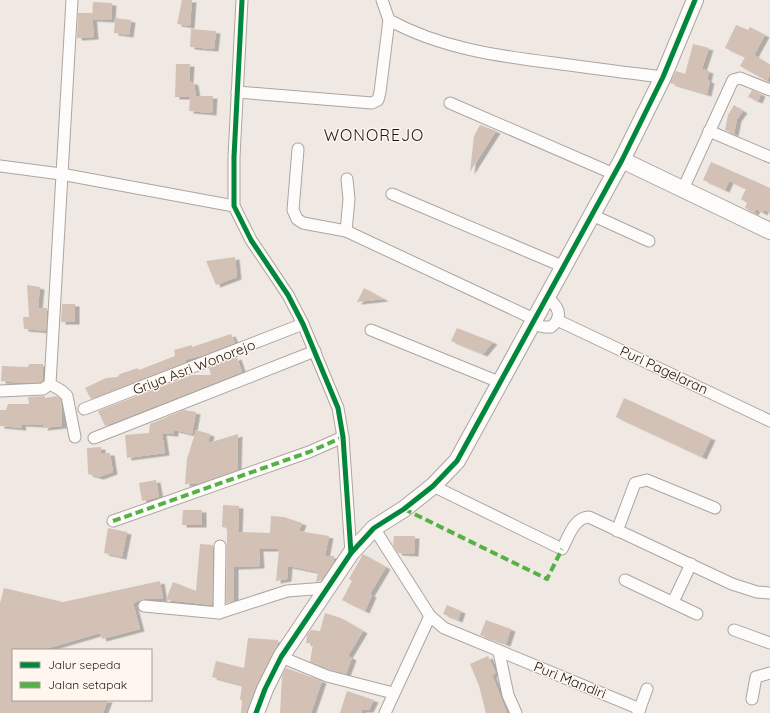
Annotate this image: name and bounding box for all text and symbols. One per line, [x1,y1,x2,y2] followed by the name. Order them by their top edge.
[324,125,424,145] district label: WONOREJO
[130,335,258,399] street label: Griya Asri Wonorejo
[617,342,711,398] street label: Puri Pagelaran
[12,649,152,701] legend
[48,657,121,672] text: Jalur sepeda
[531,657,609,703] street label: Puri Mandiri
[48,677,127,692] text: Jalan setapak

